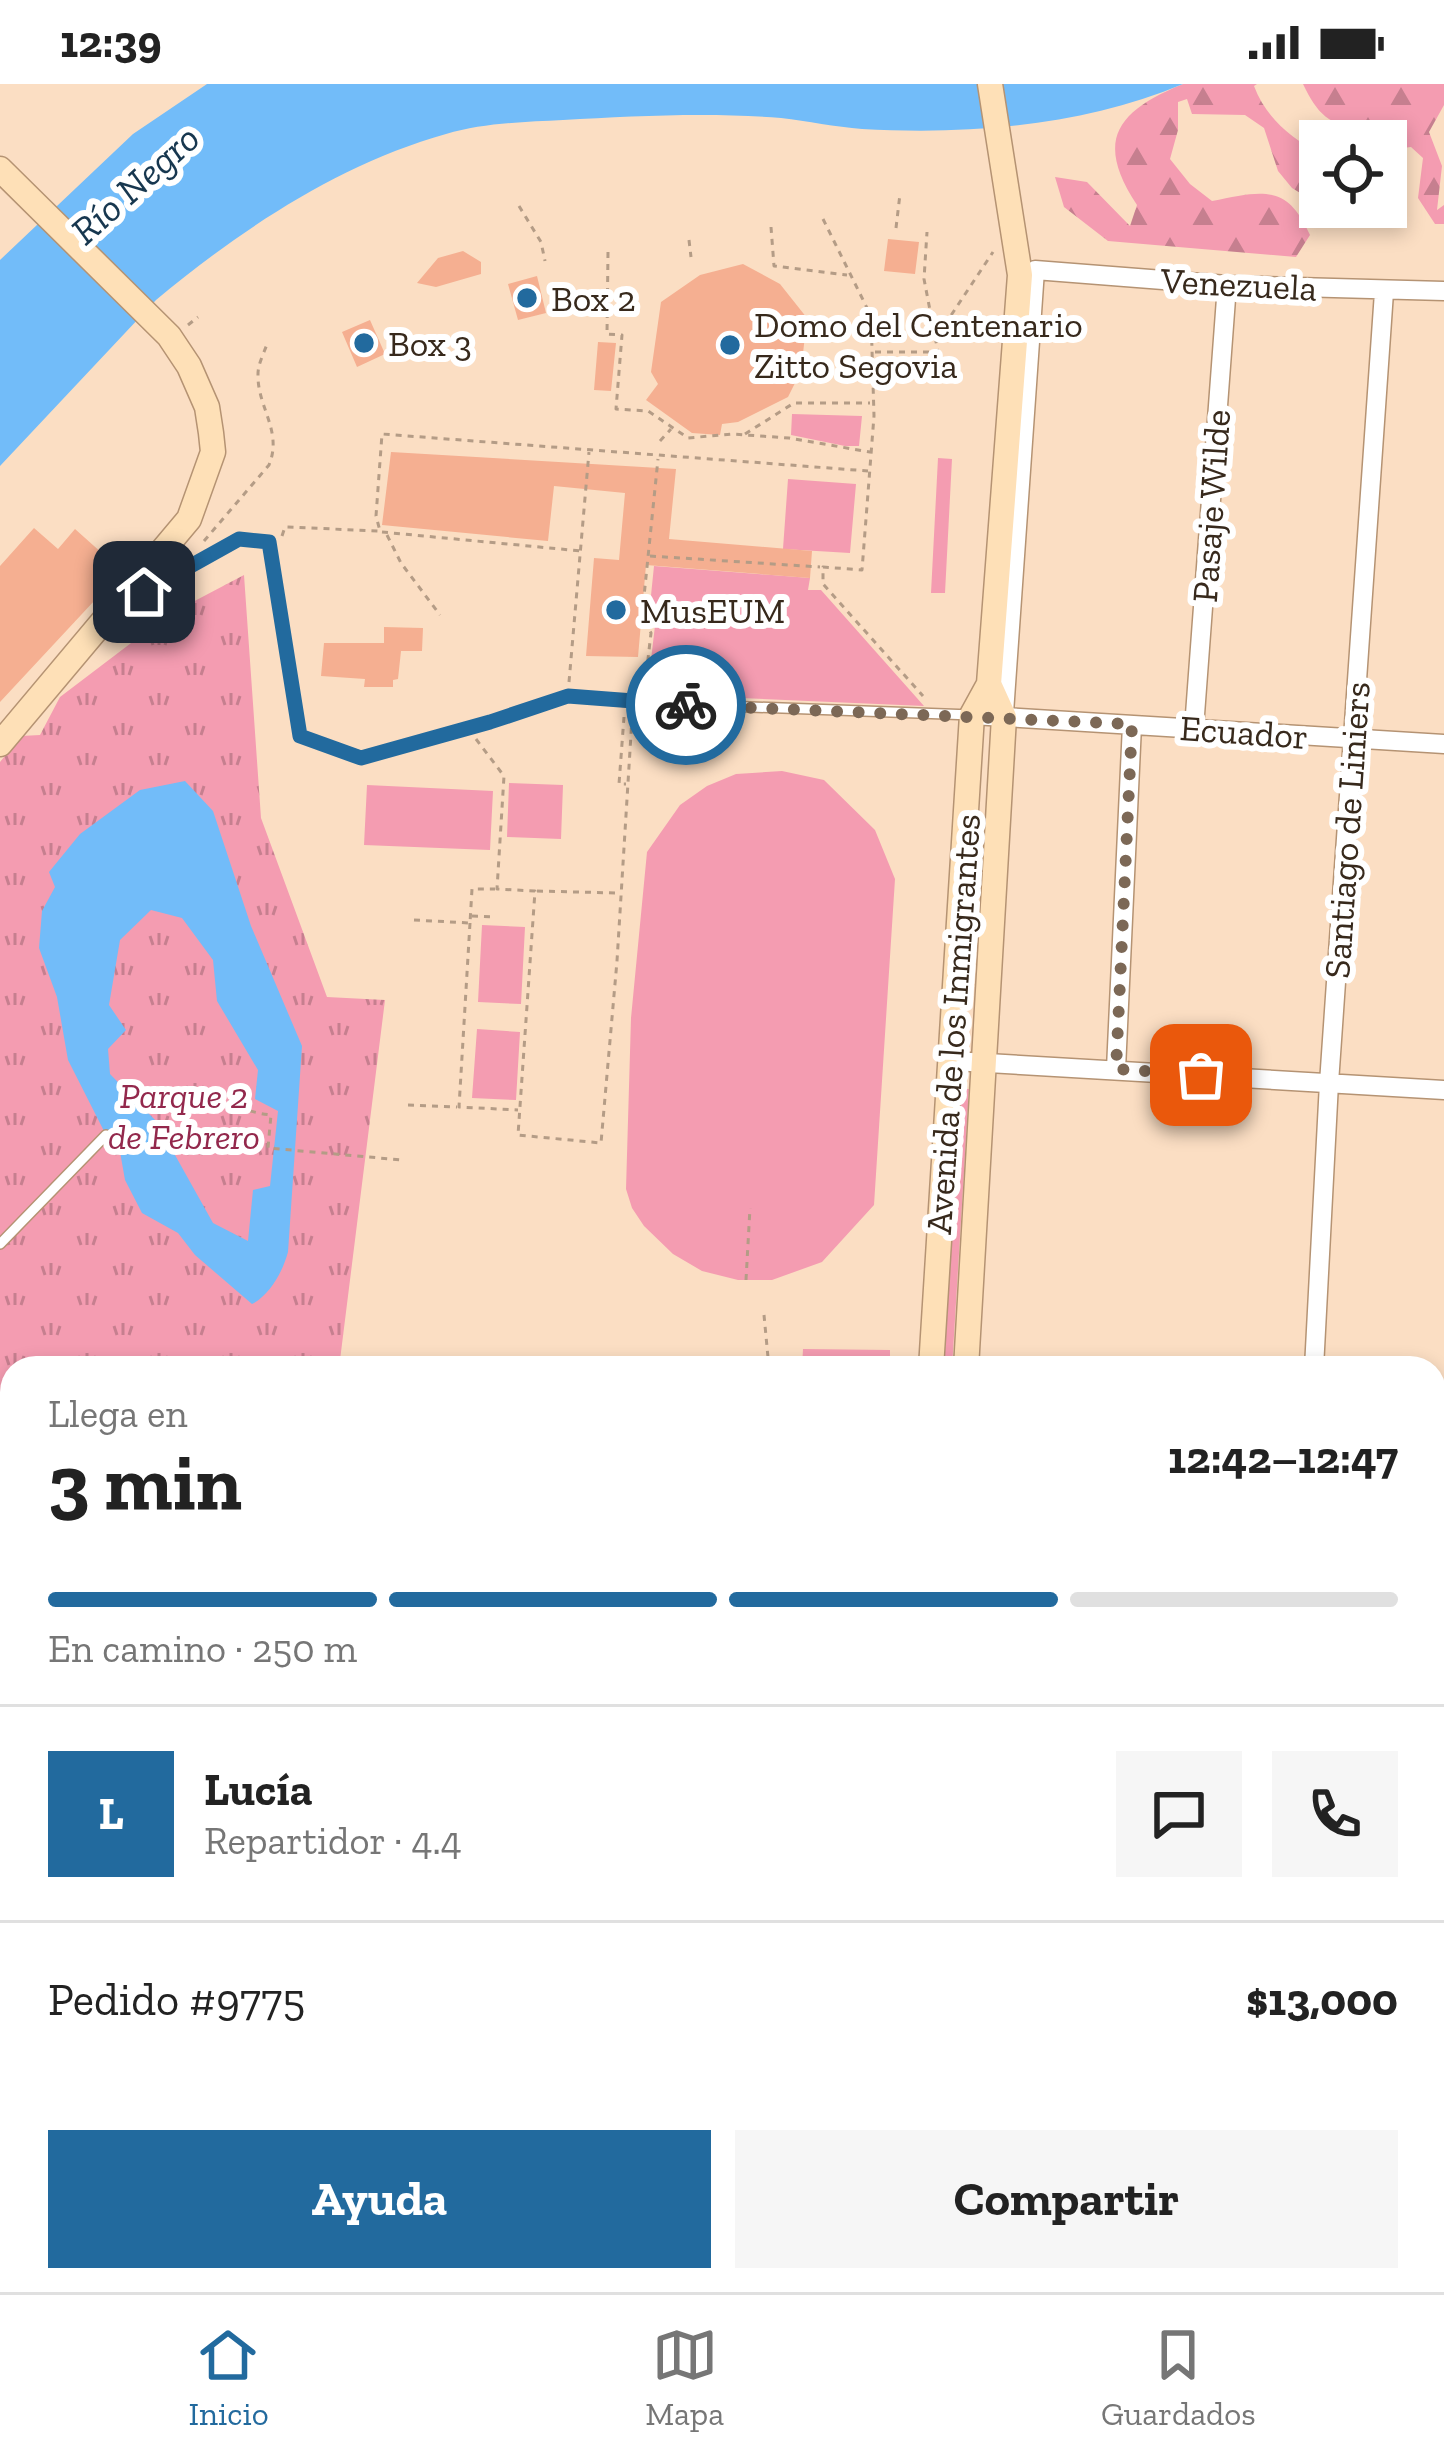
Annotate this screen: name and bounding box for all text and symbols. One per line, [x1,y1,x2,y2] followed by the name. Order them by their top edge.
[60,15,162,69] text: 12:39
[61,114,209,254] water label: Río Negro
[1299,120,1407,228] map controls
[1299,120,1407,228] button: locate
[1159,258,1318,310] street label: Venezuela
[551,277,636,320] place label: Box 2
[514,285,540,311] marker: Box 2
[754,303,1083,387] place label: Domo del Centenario Zitto Segovia
[388,322,472,365] place label: Box 3
[351,330,377,356] marker: Box 3
[717,332,743,358] marker: Domo del Centenario Zitto Segovia
[1183,408,1239,604] street label: Pasaje Wilde
[93,541,195,643] pin
[111,559,177,625] icon: home
[640,589,785,632] place label: MusEUM
[603,597,629,623] marker: MusEUM
[626,645,746,765] courier
[653,672,719,738] icon: bike
[1315,680,1379,980] street label: Santiago de Liniers
[1178,706,1310,758] street label: Ecuador
[917,812,989,1236] street label: Avenida de los Inmigrantes
[1150,1024,1252,1126] pin
[1168,1042,1234,1108] icon: bag
[108,1074,260,1158] park label: Parque 2 de Febrero
[48,1390,188,1437] text: Llega en
[1168,1431,1398,1485] text: 12:42–12:47
[48,1435,242,1529] text: 3 min
[48,1625,357,1672] text: En camino · 250 m
[1116,1751,1242,1877] button: chat
[1272,1751,1398,1877] button: phone
[204,1763,312,1817] text: Lucía
[98,1787,124,1841] text: L
[204,1817,462,1864] text: Repartidor · 4.4
[48,1973,305,2027] text: Pedido #9775
[1246,1973,1398,2027] text: $13,000
[48,2130,711,2268] button: Ayuda
[735,2130,1398,2268] button: Compartir
[188,2322,269,2433] tab: Inicio
[645,2322,724,2433] tab: Mapa
[1101,2322,1256,2433] tab: Guardados

